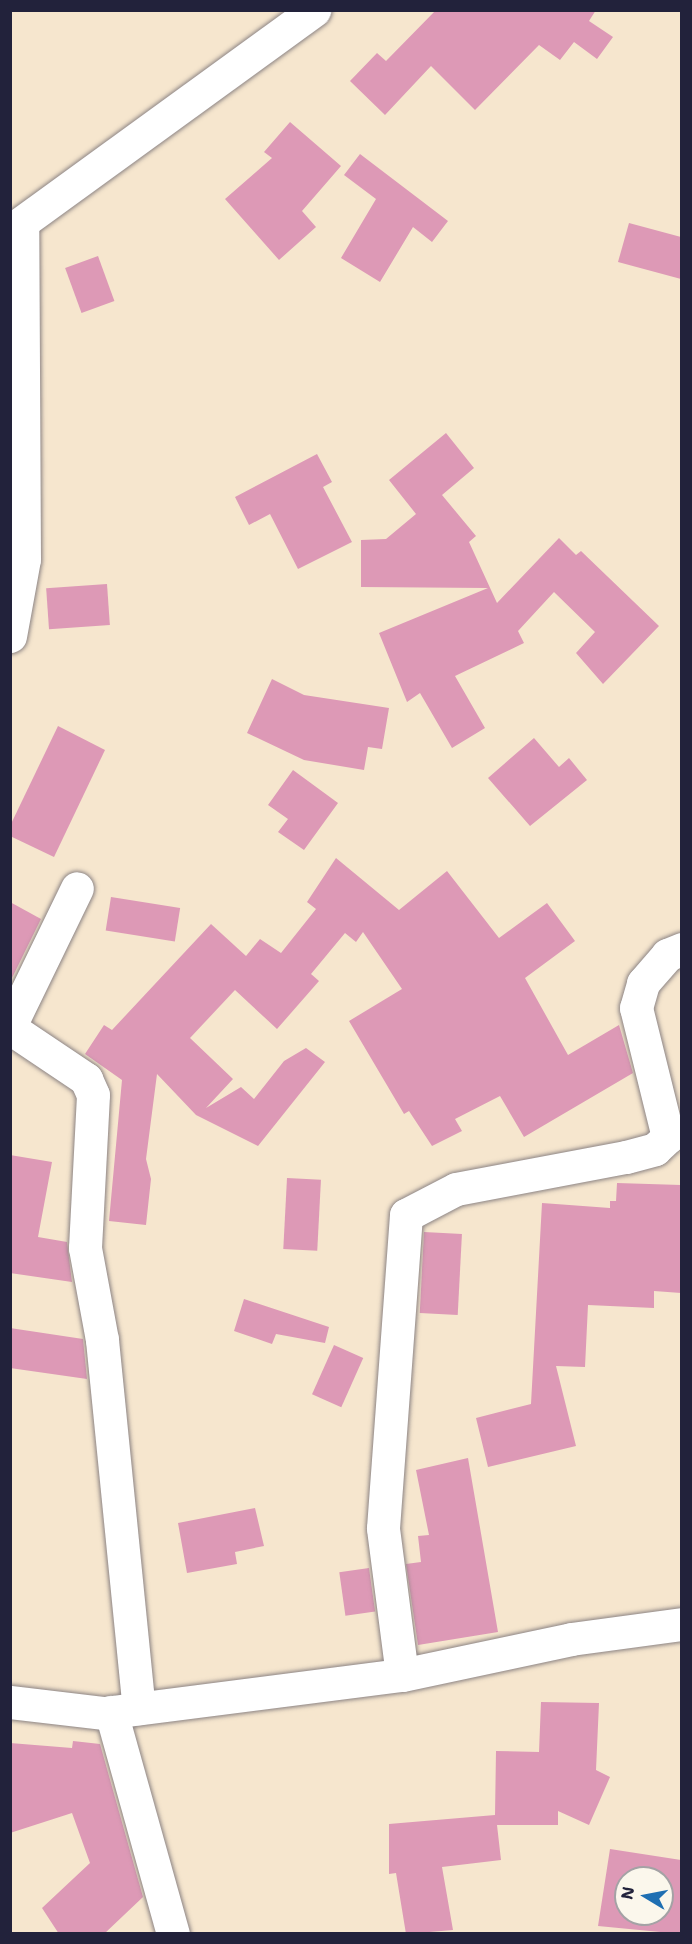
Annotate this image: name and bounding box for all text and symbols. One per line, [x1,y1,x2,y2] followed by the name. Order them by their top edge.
[614,1866,674,1926] north arrow
[616,1885,639,1901] text: N

